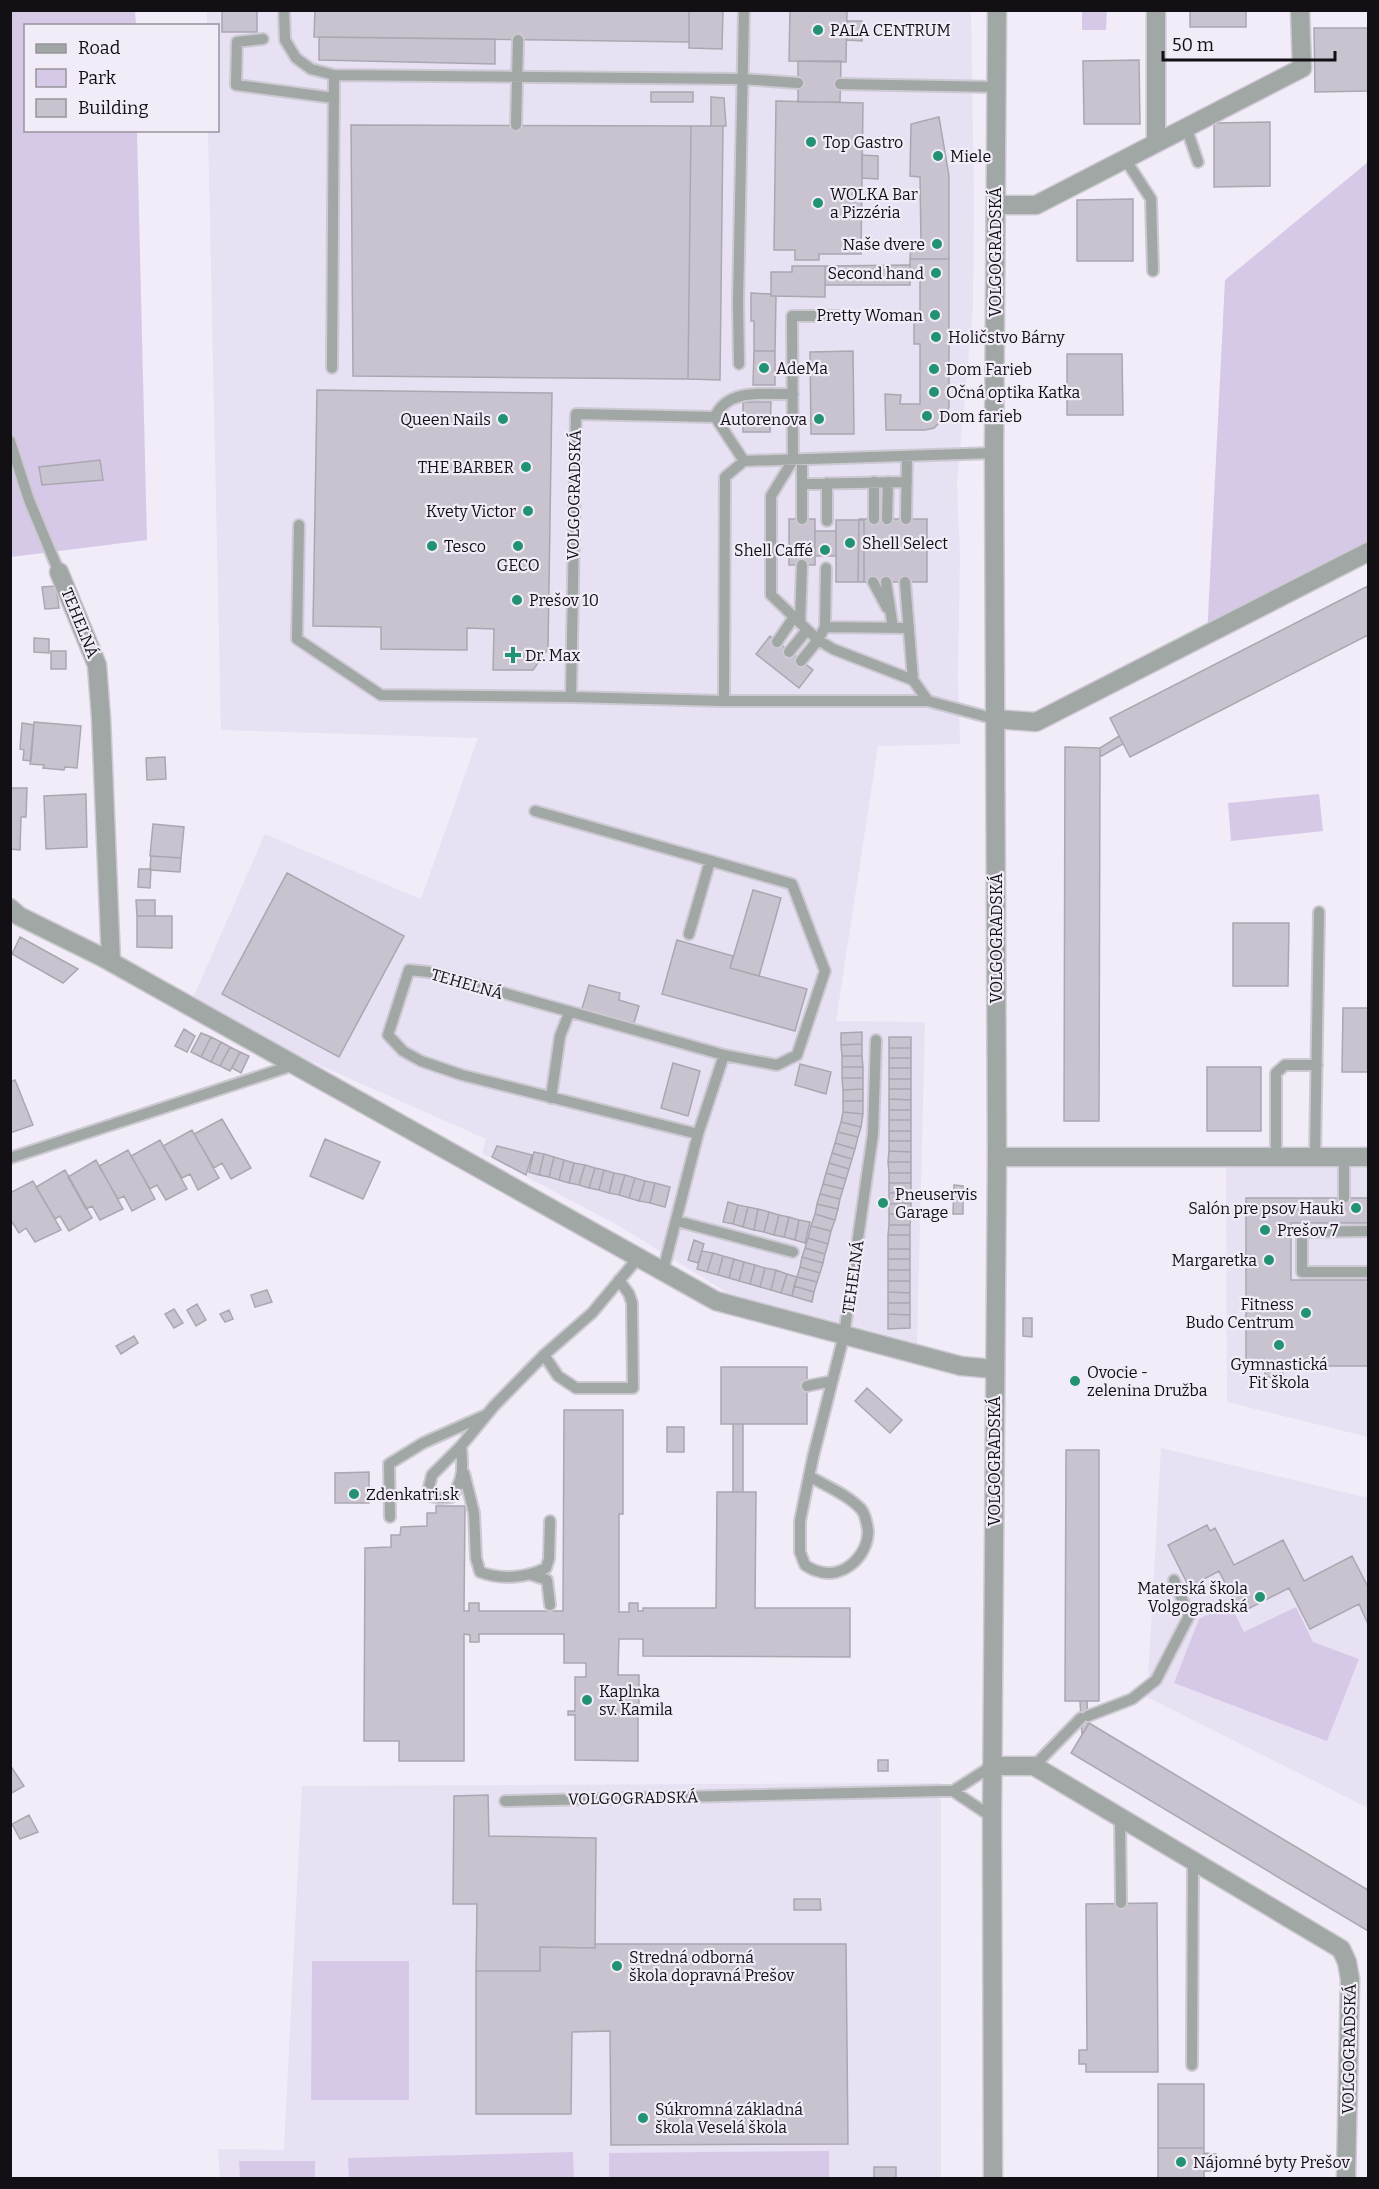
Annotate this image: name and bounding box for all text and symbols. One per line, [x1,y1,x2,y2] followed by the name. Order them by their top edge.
[830,21,951,40] place label: PALA CENTRUM
[811,23,825,37] marker: PALA CENTRUM
[24,24,219,132] legend
[1163,24,1336,62] scale bar
[1172,34,1214,56] text: 50 m
[78,37,121,59] text: Road
[78,67,117,89] text: Park
[78,97,149,119] text: Building
[823,133,903,152] place label: Top Gastro
[804,135,818,149] marker: Top Gastro
[950,147,991,166] place label: Miele
[931,149,945,163] marker: Miele
[830,185,918,222] place label: WOLKA Bar a Pizzéria
[985,186,1005,317] street label: VOLGOGRADSKÁ
[811,196,825,210] marker: WOLKA Bar a Pizzéria
[843,235,925,254] place label: Naše dvere
[930,237,944,251] marker: Naše dvere
[828,264,925,283] place label: Second hand
[929,266,943,280] marker: Second hand
[817,306,923,325] place label: Pretty Woman
[928,308,942,322] marker: Pretty Woman
[948,328,1065,347] place label: Holičstvo Bárny
[929,330,943,344] marker: Holičstvo Bárny
[776,359,828,378] place label: AdeMa
[946,360,1032,379] place label: Dom Farieb
[757,361,771,375] marker: AdeMa
[927,362,941,376] marker: Dom Farieb
[946,383,1080,402] place label: Očná optika Katka
[927,385,941,399] marker: Očná optika Katka
[939,407,1022,426] place label: Dom farieb
[920,409,934,423] marker: Dom farieb
[400,410,491,429] place label: Queen Nails
[720,410,807,429] place label: Autorenova
[496,412,510,426] marker: Queen Nails
[812,412,826,426] marker: Autorenova
[562,429,585,560] street label: VOLGOGRADSKÁ
[418,458,514,477] place label: THE BARBER
[519,460,533,474] marker: THE BARBER
[426,502,516,521] place label: Kvety Victor
[521,504,535,518] marker: Kvety Victor
[862,534,948,553] place label: Shell Select
[843,536,857,550] marker: Shell Select
[444,537,486,556] place label: Tesco
[425,539,439,553] marker: Tesco
[511,539,525,553] marker: GECO
[734,541,813,560] place label: Shell Caffé
[818,543,832,557] marker: Shell Caffé
[496,556,540,575] place label: GECO
[57,585,104,661] street label: TEHELNÁ
[529,591,599,610] place label: Prešov 10
[510,593,524,607] marker: Prešov 10
[525,646,581,665] place label: Dr. Max
[506,648,520,662] marker: Dr. Max
[986,872,1006,1003] street label: VOLGOGRADSKÁ
[429,964,506,1004] street label: TEHELNÁ
[895,1185,978,1222] place label: Pneuservis Garage
[876,1196,890,1210] marker: Pneuservis Garage
[1188,1199,1344,1218] place label: Salón pre psov Hauki
[1349,1201,1363,1215] marker: Salón pre psov Hauki
[1277,1221,1338,1240] place label: Prešov 7
[1258,1223,1272,1237] marker: Prešov 7
[837,1238,868,1315] street label: TEHELNÁ
[1172,1251,1257,1270] place label: Margaretka
[1262,1253,1276,1267] marker: Margaretka
[1185,1295,1294,1332] place label: Fitness Budo Centrum
[1299,1306,1313,1320] marker: Fitness Budo Centrum
[1272,1338,1286,1352] marker: Gymnastická Fit škola
[1230,1355,1328,1392] place label: Gymnastická Fit škola
[1087,1363,1208,1400] place label: Ovocie - zelenina Družba
[1068,1374,1082,1388] marker: Ovocie - zelenina Družba
[984,1395,1004,1526] street label: VOLGOGRADSKÁ
[366,1485,459,1504] place label: Zdenkatri.sk
[347,1487,361,1501] marker: Zdenkatri.sk
[1137,1579,1248,1616] place label: Materská škola Volgogradská
[1253,1590,1267,1604] marker: Materská škola Volgogradská
[599,1682,673,1719] place label: Kaplnka sv. Kamila
[580,1693,594,1707] marker: Kaplnka sv. Kamila
[568,1786,699,1809] street label: VOLGOGRADSKÁ
[629,1948,795,1985] place label: Stredná odborná škola dopravná Prešov
[610,1959,624,1973] marker: Stredná odborná škola dopravná Prešov
[1337,1983,1360,2114] street label: VOLGOGRADSKÁ
[655,2100,803,2137] place label: Súkromná základná škola Veselá škola
[636,2111,650,2125] marker: Súkromná základná škola Veselá škola
[1193,2153,1350,2172] place label: Nájomné byty Prešov
[1174,2155,1188,2169] marker: Nájomné byty Prešov

